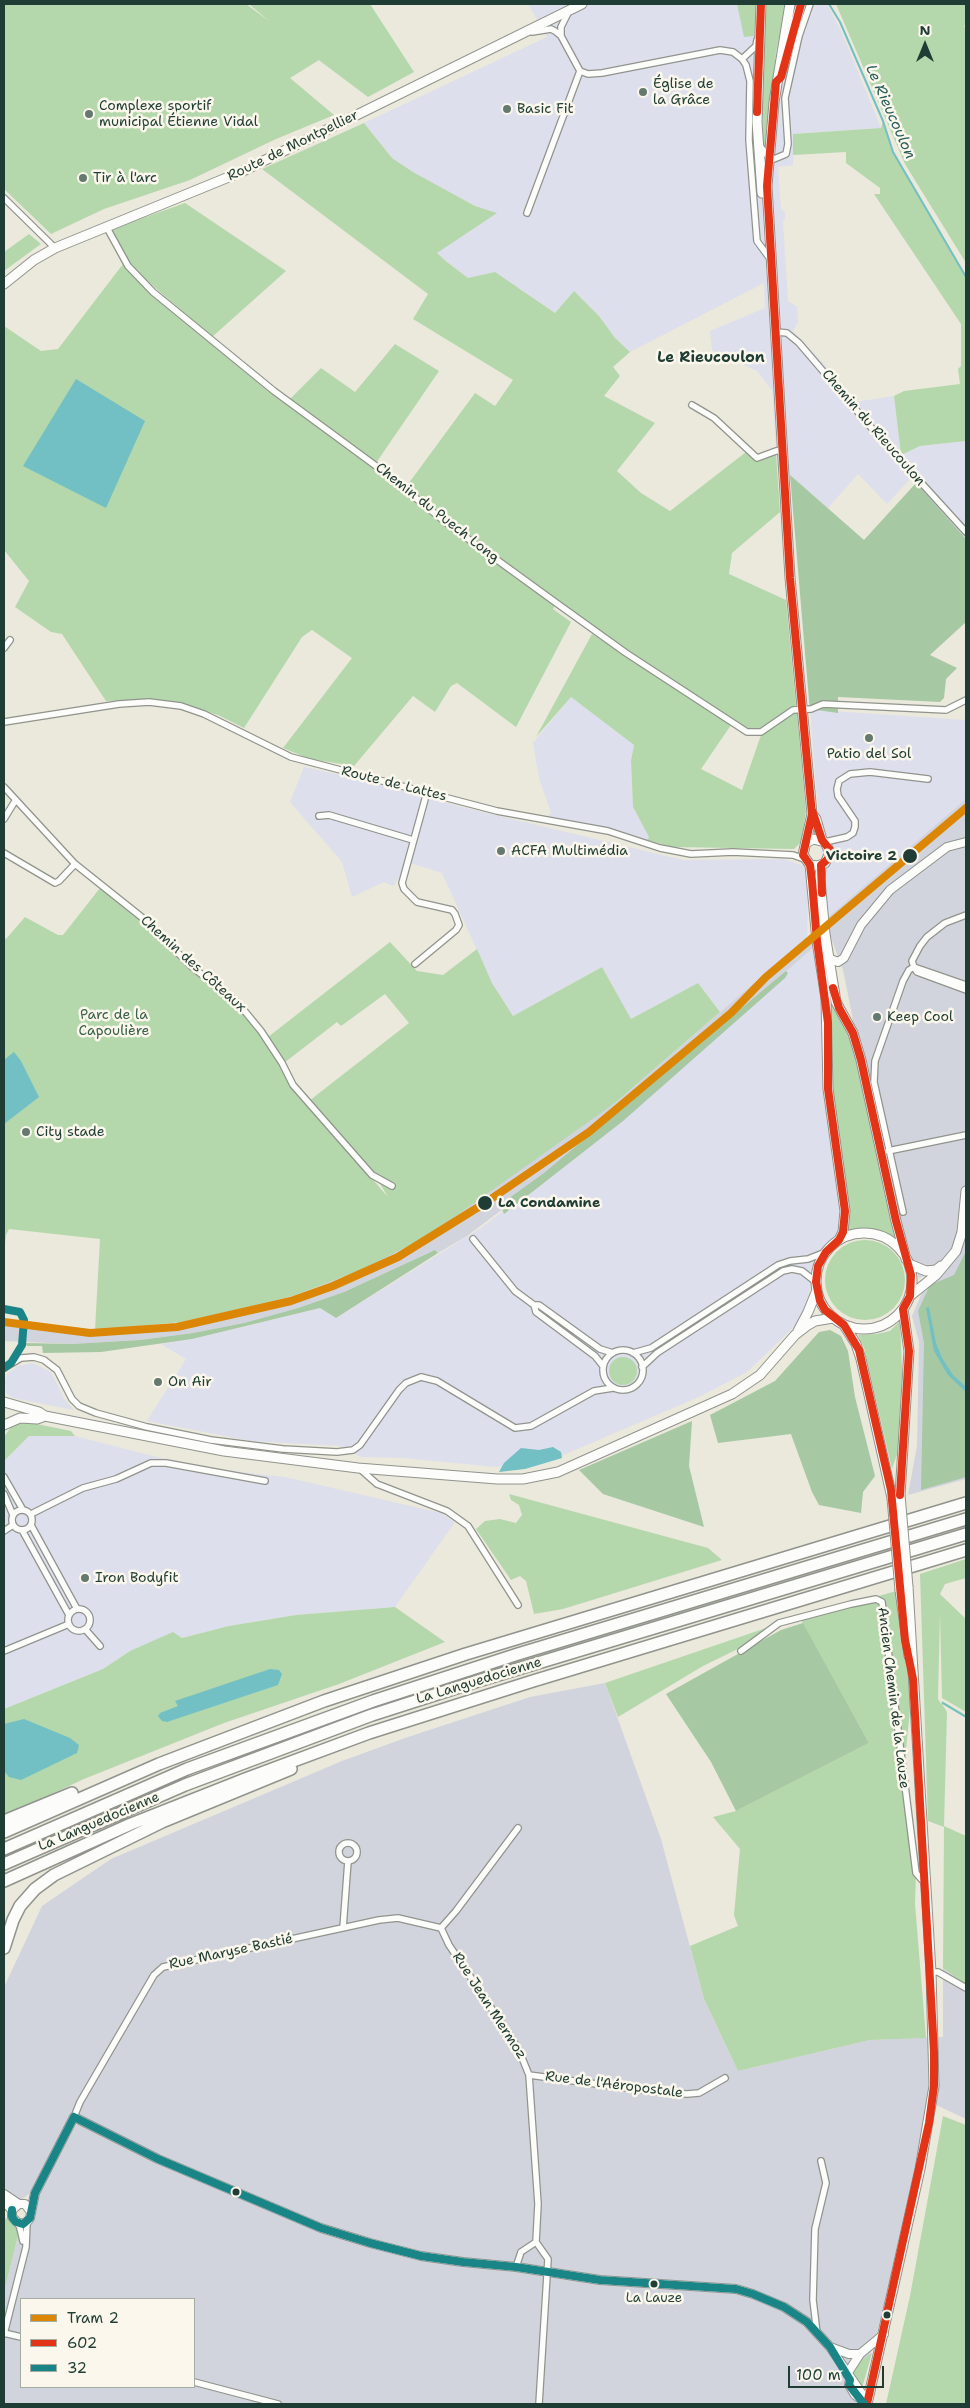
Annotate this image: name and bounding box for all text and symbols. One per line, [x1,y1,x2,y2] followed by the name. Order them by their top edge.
[900,20,950,70] north arrow
[919,21,931,39] text: N
[861,62,919,162] water label: Le Rieucoulon
[653,76,714,108] place label: Église de la Grâce
[637,86,649,98] marker: Église de la Grâce
[99,98,258,130] place label: Complexe sportif municipal Étienne Vidal
[517,101,574,117] place label: Basic Fit
[501,103,513,115] marker: Basic Fit
[225,107,361,185] street label: Route de Montpellier
[83,108,95,120] marker: Complexe sportif municipal Étienne Vidal
[93,170,157,186] place label: Tir à l'arc
[77,172,89,184] marker: Tir à l'arc
[657,349,765,367] district label: Le Rieucoulon
[818,366,928,490] street label: Chemin du Rieucoulon
[372,460,502,566] street label: Chemin du Puech Long
[863,732,875,744] marker: Patio del Sol
[827,746,911,762] place label: Patio del Sol
[340,763,448,805] street label: Route de Lattes
[511,843,628,859] place label: ACFA Multimédia
[495,845,507,857] marker: ACFA Multimédia
[901,847,919,865] marker: Victoire 2
[826,848,897,864] place label: Victoire 2
[137,912,249,1016] street label: Chemin des Côteaux
[79,1007,149,1040] park label: Parc de la Capoulière
[887,1009,953,1025] place label: Keep Cool
[871,1011,883,1023] marker: Keep Cool
[36,1124,105,1140] place label: City stade
[20,1126,32,1138] marker: City stade
[476,1194,494,1212] marker: La Condamine
[498,1195,600,1211] place label: La Condamine
[168,1374,212,1390] place label: On Air
[152,1376,164,1388] marker: On Air
[95,1570,179,1586] place label: Iron Bodyfit
[79,1572,91,1584] marker: Iron Bodyfit
[874,1606,912,1790] street label: Ancien Chemin de la Lauze
[414,1654,544,1708] street label: La Languedocienne
[36,1789,162,1855] street label: La Languedocienne
[167,1931,295,1973] street label: Rue Maryse Bastié
[448,1949,530,2063] street label: Rue Jean Mermoz
[544,2068,684,2102] street label: Rue de l'Aéropostale
[231,2187,241,2197] unlabelled marker
[649,2279,659,2289] marker: La Lauze
[626,2291,682,2307] place label: La Lauze
[20,2298,195,2388] legend
[67,2308,119,2328] text: Tram 2
[882,2310,892,2320] unlabelled marker
[67,2333,97,2353] text: 602
[790,2356,886,2388] scale bar
[67,2358,87,2378] text: 32
[796,2365,841,2385] text: 100 m

